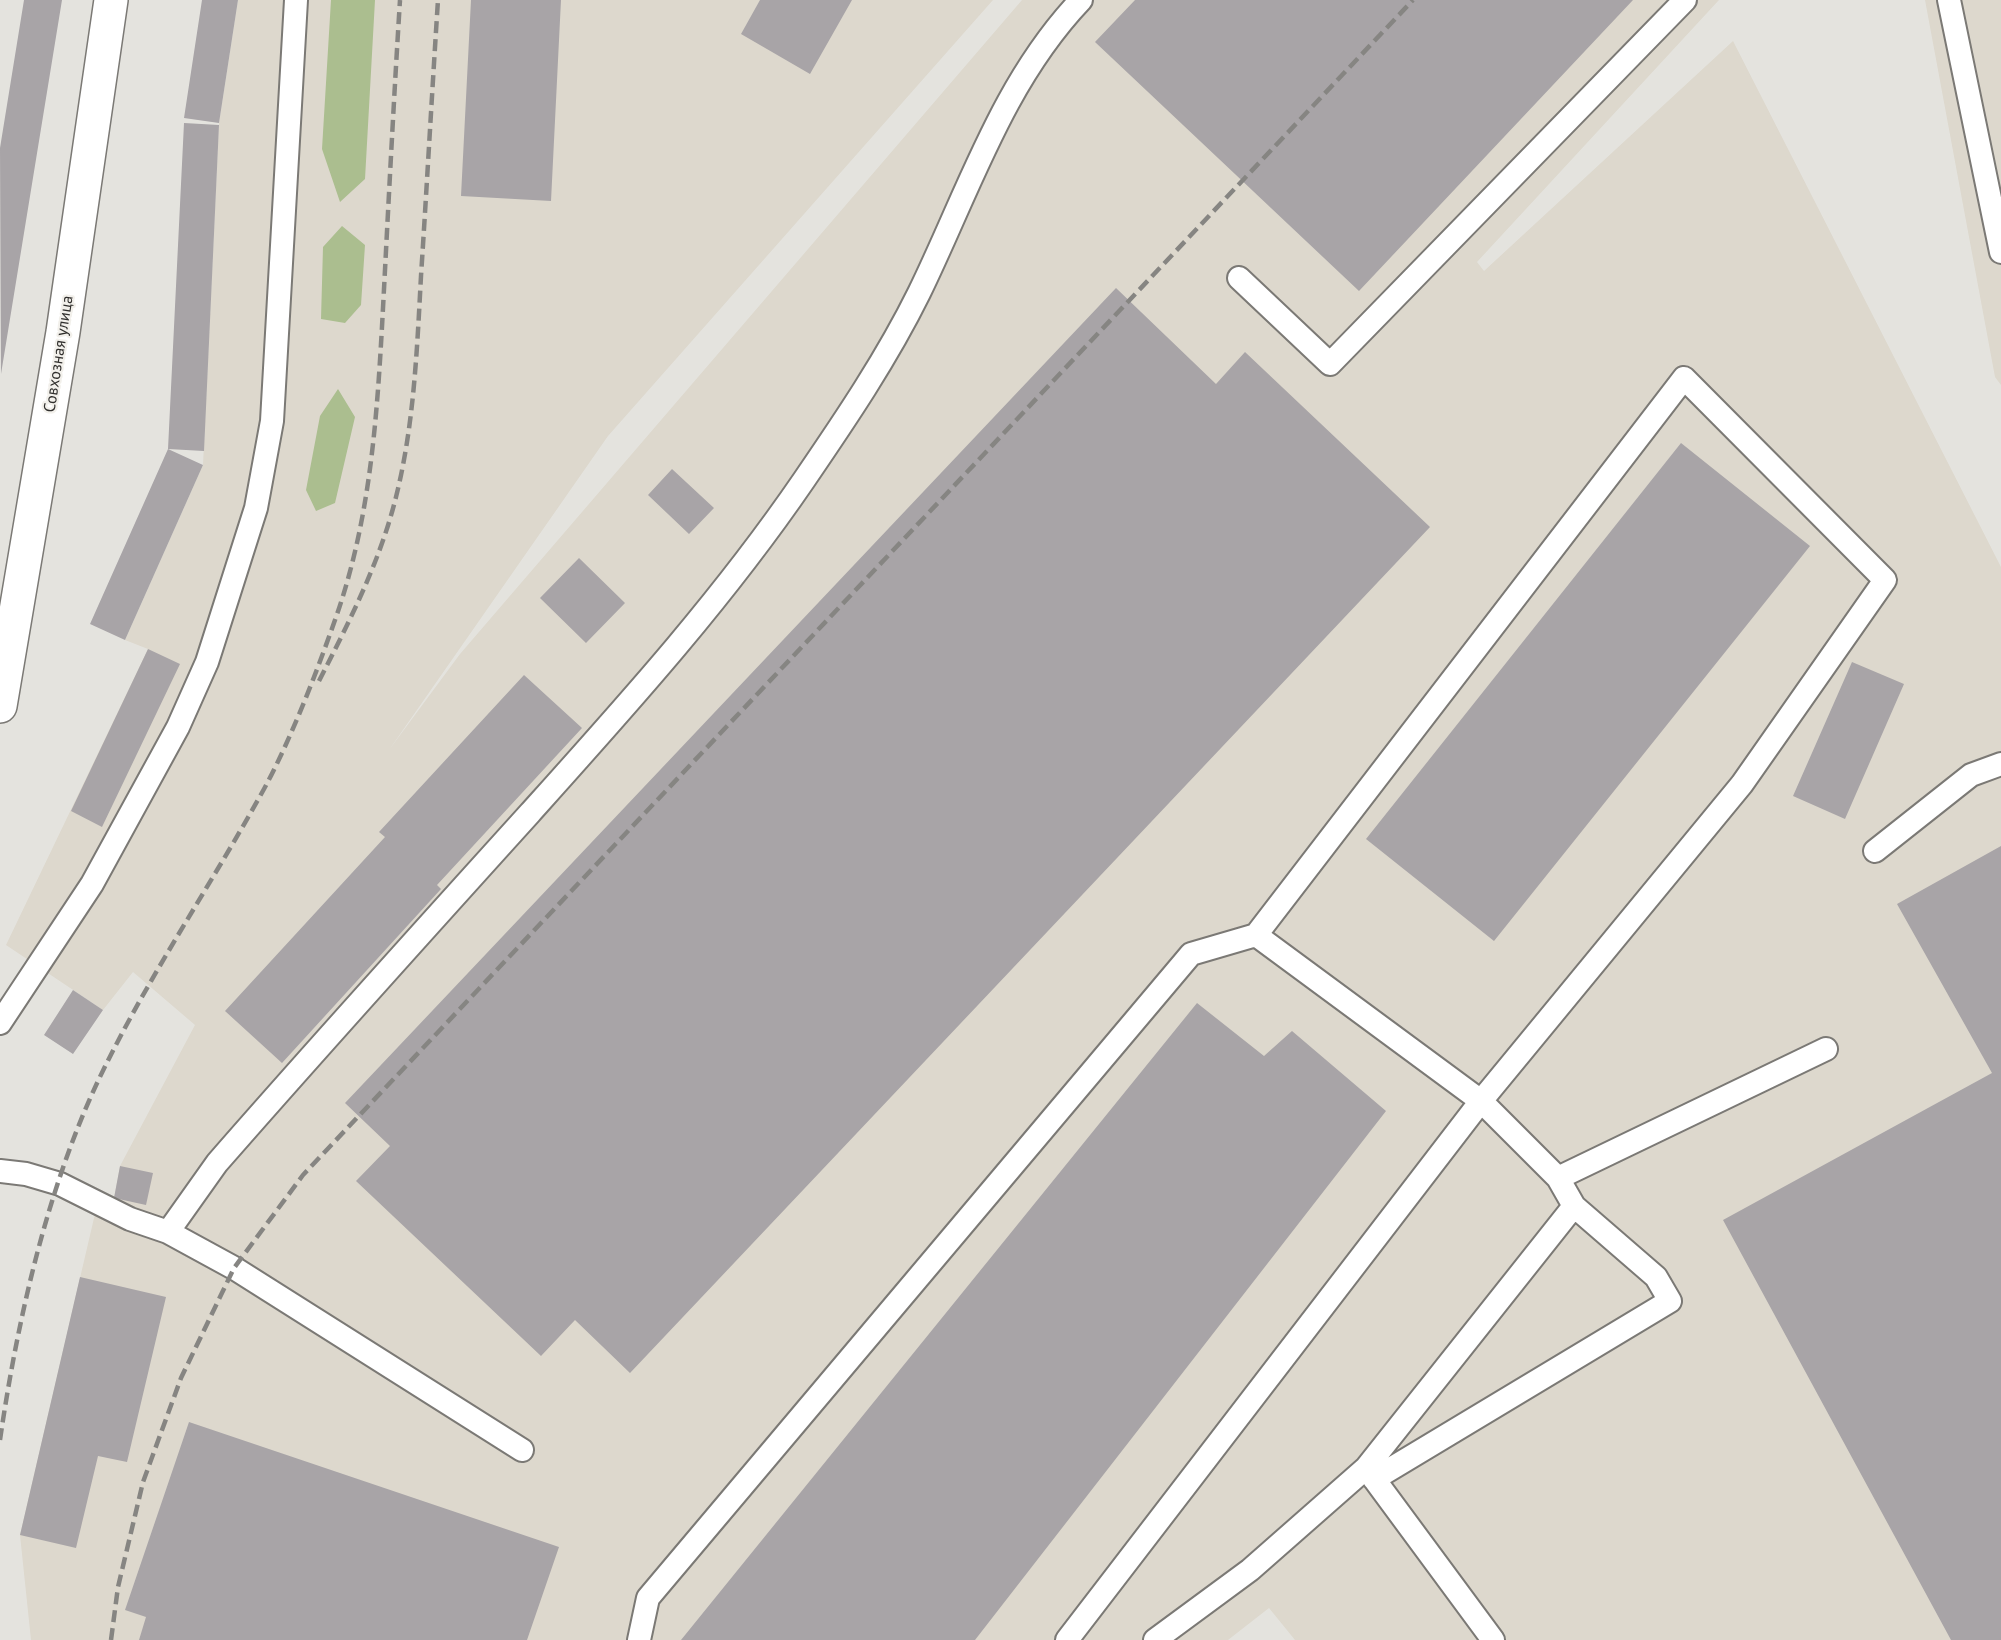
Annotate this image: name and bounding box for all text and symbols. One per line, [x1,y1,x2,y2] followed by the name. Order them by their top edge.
[40,294,78,414] street label: Совхозная улица

